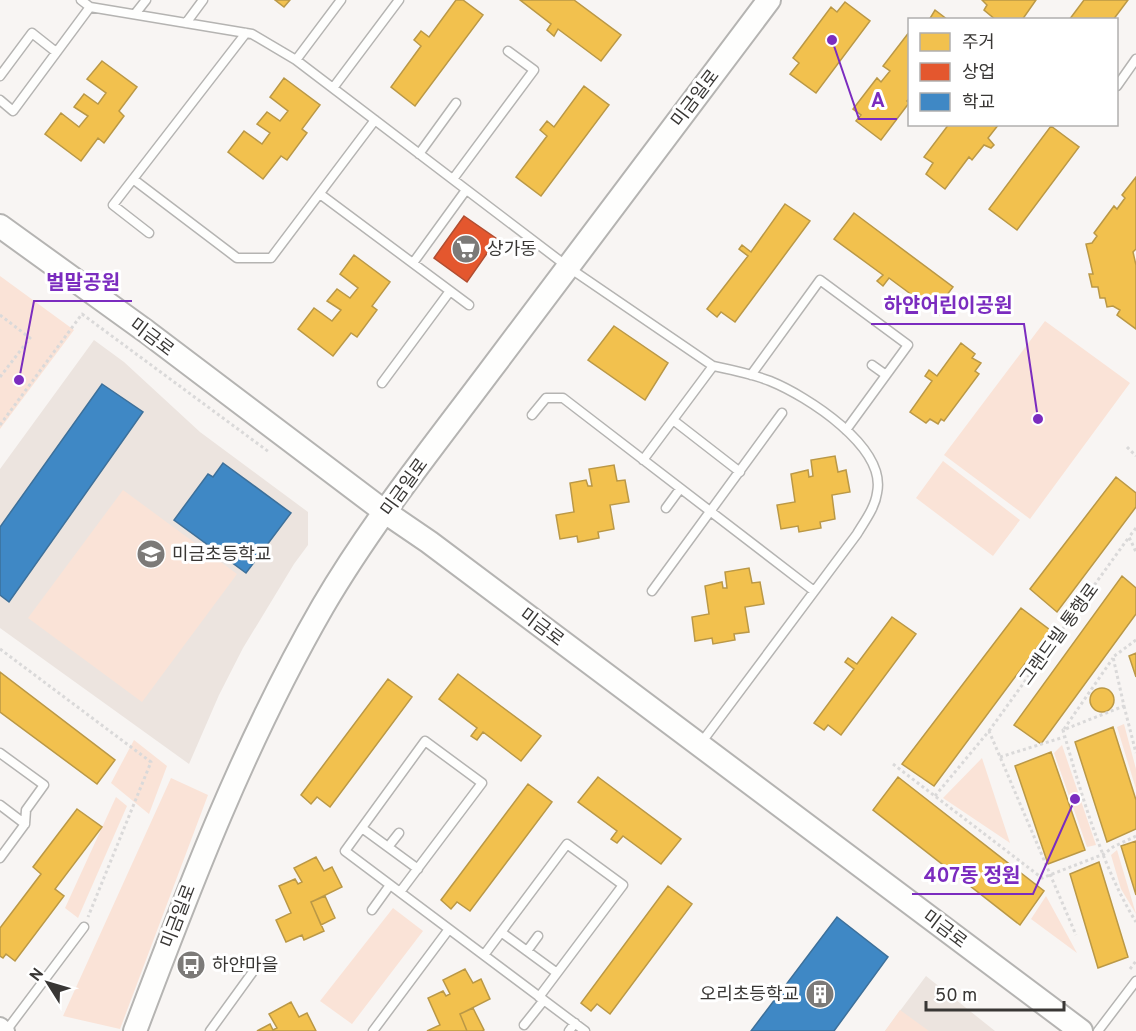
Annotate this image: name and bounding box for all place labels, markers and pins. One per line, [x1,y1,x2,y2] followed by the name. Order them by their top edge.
[859,81,897,119] callout: A
[450,233,482,265] supermarket icon: 상가동
[487,239,537,262] place label: 상가동
[34,263,132,301] callout: 벌말공원
[871,286,1024,324] callout: 하얀어린이공원
[135,538,167,570] school or university icon: 미금초등학교
[172,544,271,567] place label: 미금초등학교
[912,856,1033,894] callout: 407동 정원
[175,949,207,981] bus stop icon: 하얀마을
[212,955,278,978] place label: 하얀마을
[804,978,836,1010] building icon: 오리초등학교
[700,984,799,1007] place label: 오리초등학교

